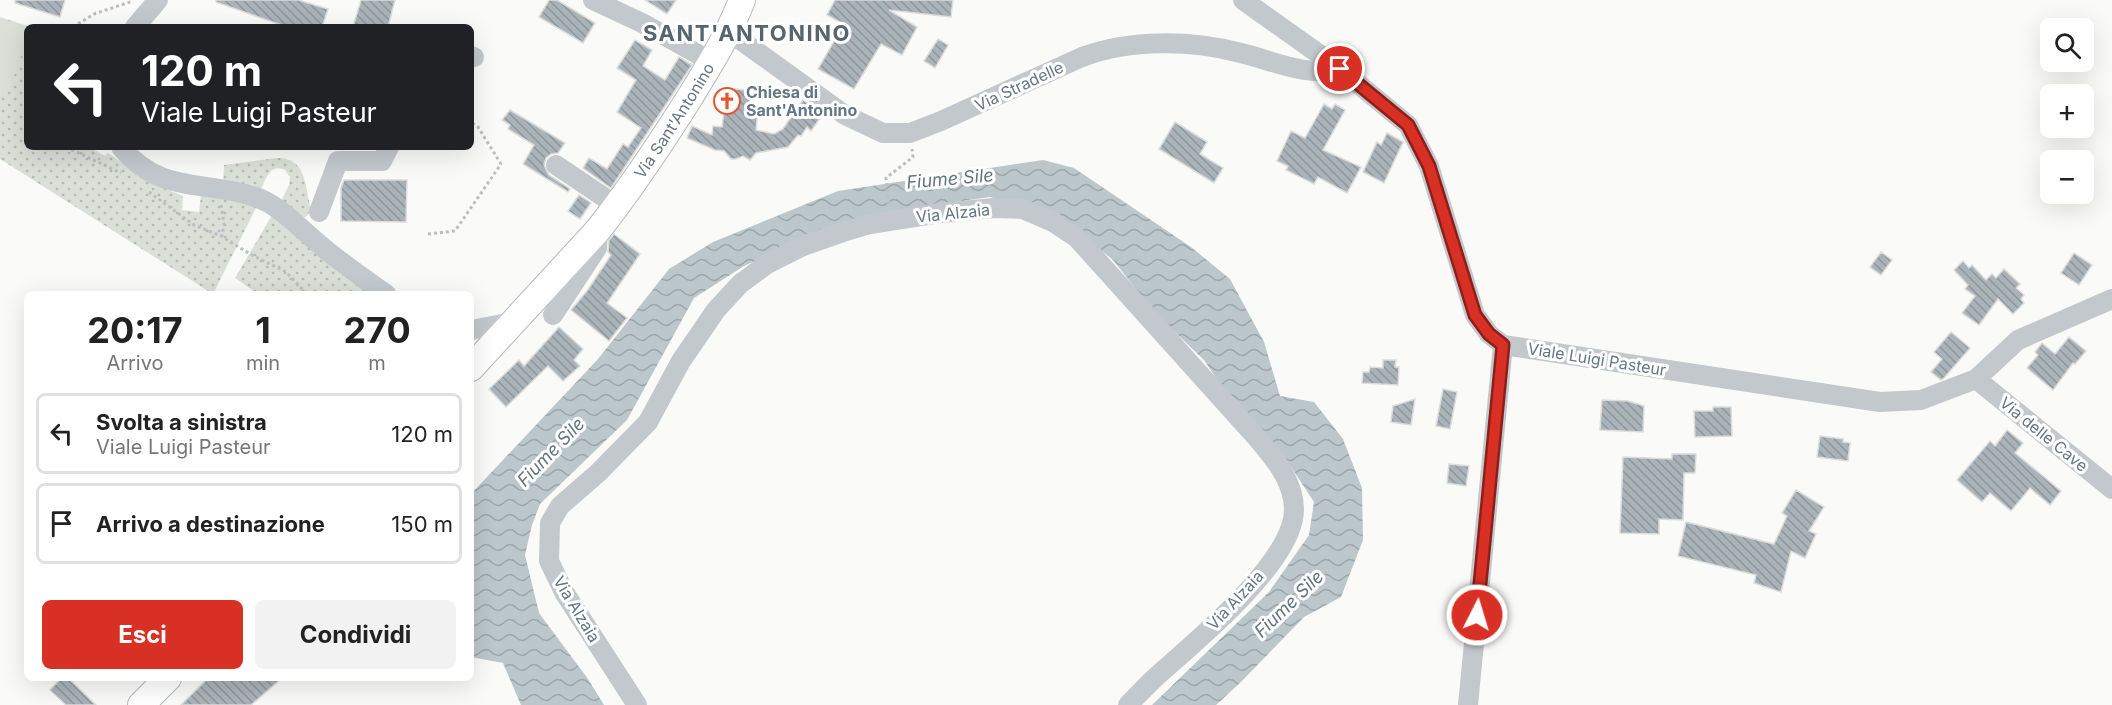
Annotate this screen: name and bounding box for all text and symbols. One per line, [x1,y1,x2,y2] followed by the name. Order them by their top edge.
[2040,18,2094,204] map controls
[2040,18,2094,72] button: search
[643,20,851,46] district label: SANT'ANTONINO
[1314,43,1365,94] pin
[141,45,262,96] text: 120 m
[42,48,120,126] icon: left
[1323,52,1356,85] icon: arrive
[972,57,1066,115] street label: Via Stradelle
[630,59,718,182] street label: Via Sant'Antonino
[746,82,857,120] place label: Chiesa di Sant'Antonino
[2040,84,2094,138] button: +
[712,86,742,116] church icon: Chiesa di Sant'Antonino
[141,96,377,129] text: Viale Luigi Pasteur
[2040,150,2094,204] button: −
[905,164,994,193] water label: Fiume Sile
[915,199,991,227] street label: Via Alzaia
[87,308,183,352] text: 20:17
[255,308,271,352] text: 1
[343,308,411,352] text: 270
[1526,338,1668,380] street label: Viale Luigi Pasteur
[106,351,164,375] text: Arrivo
[246,351,280,375] text: min
[368,351,386,375] text: m
[1996,392,2092,476] street label: Via delle Cave
[96,409,267,435] text: Svolta a sinistra
[513,413,589,490] water label: Fiume Sile
[45,417,78,450] icon: left
[391,421,453,447] text: 120 m
[96,435,271,459] text: Viale Luigi Pasteur
[45,507,78,540] icon: arrive
[96,511,325,537] text: Arrivo a destinazione
[391,511,453,537] text: 150 m
[1202,566,1268,634] street label: Via Alzaia
[1250,566,1327,642] water label: Fiume Sile
[549,572,605,646] street label: Via Alzaia
[1445,583,1509,647] position arrow
[42,600,243,669] button: Esci
[255,600,456,669] button: Condividi

